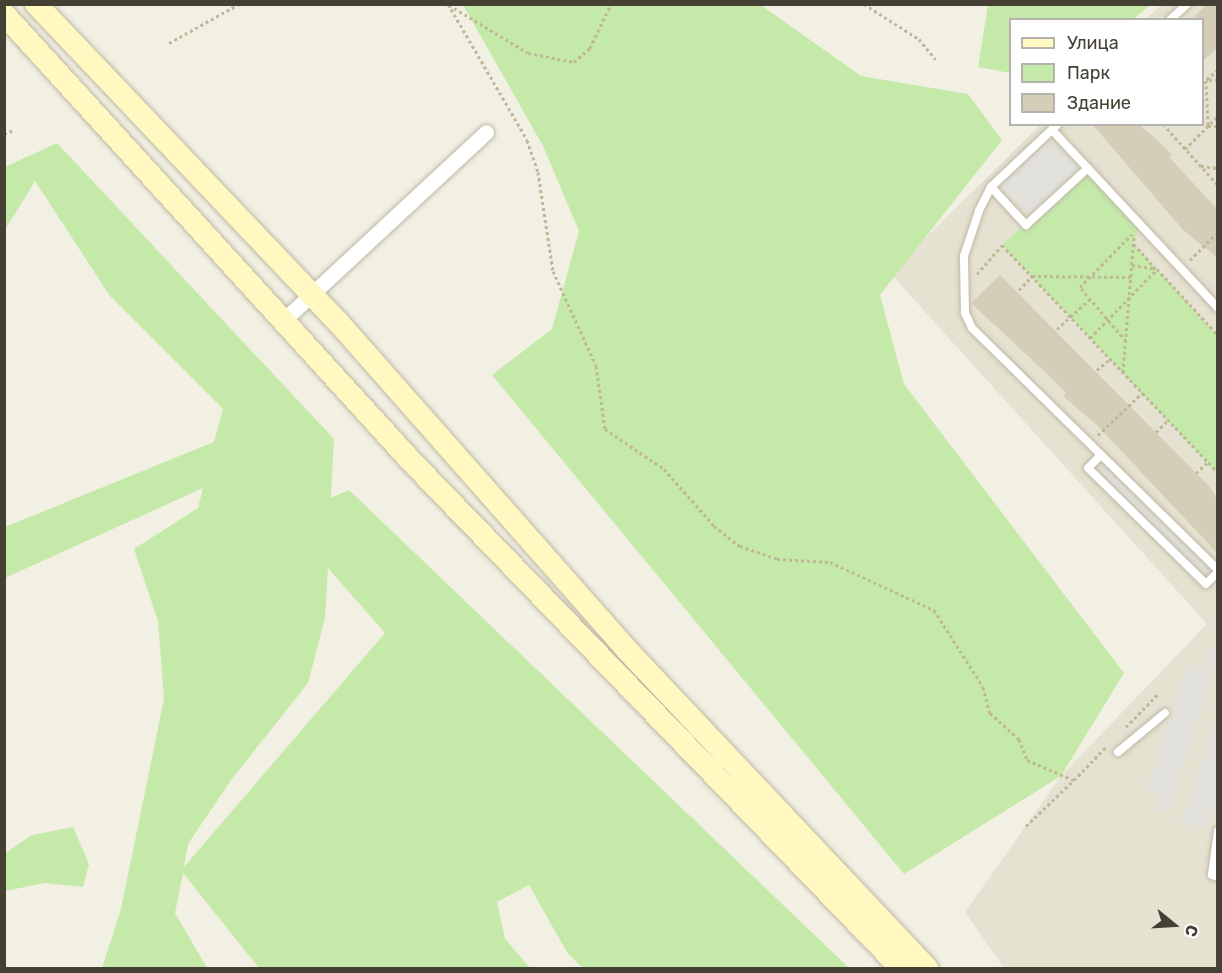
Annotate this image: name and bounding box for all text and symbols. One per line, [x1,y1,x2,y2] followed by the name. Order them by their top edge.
[1009,18,1204,126] legend
[1067,32,1119,54] text: Улица
[1067,62,1110,84] text: Парк
[1067,92,1131,114] text: Здание
[1144,895,1204,955] north arrow
[1181,922,1202,939] text: С

